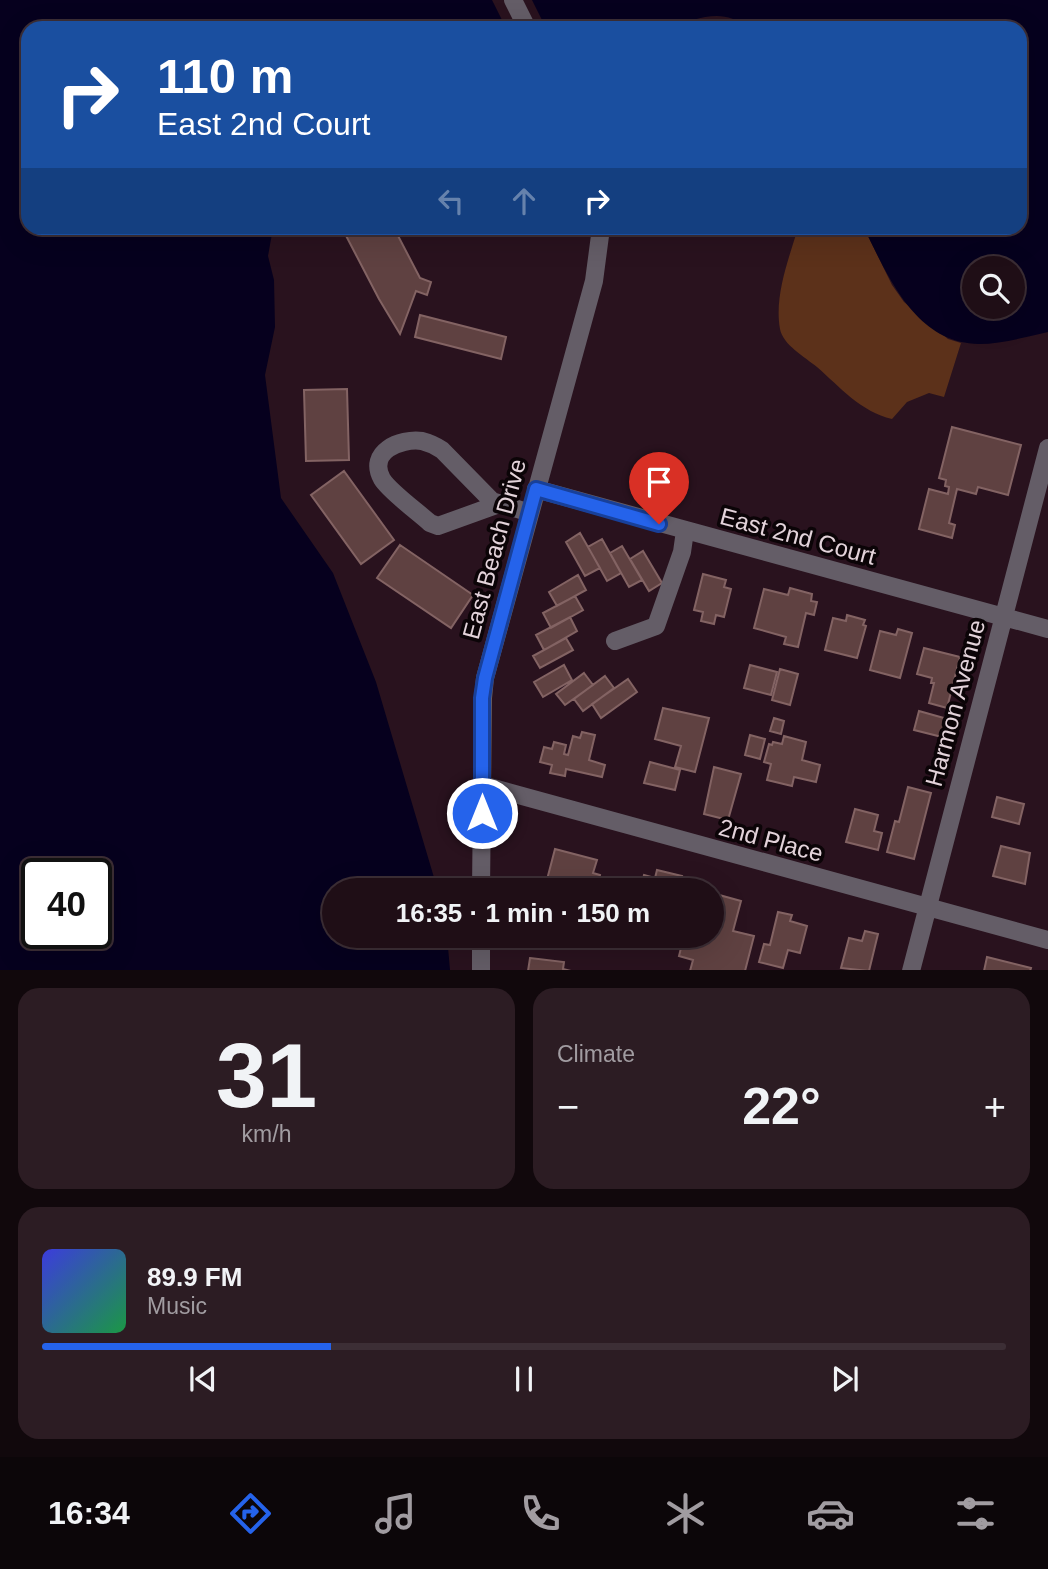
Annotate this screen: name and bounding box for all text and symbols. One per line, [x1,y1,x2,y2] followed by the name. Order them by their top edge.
[42,49,133,140] icon: right
[157,49,293,103] text: 110 m
[157,106,370,142] text: East 2nd Court
[432,182,470,220] icon: left
[505,182,543,220] icon: ahead
[578,182,616,220] icon: right
[962,256,1025,319] map controls
[962,256,1025,319] button: search
[629,452,689,524] pin
[457,456,531,642] street label: East Beach Drive
[640,463,678,501] icon: arrive
[717,502,879,570] street label: East 2nd Court
[920,617,990,789] street label: Harmon Avenue
[445,776,519,850] position arrow
[716,813,826,867] street label: 2nd Place
[21,858,112,949] speed limit sign: 40
[396,898,650,928] text: 16:35 · 1 min · 150 m
[216,1025,317,1126] text: 31
[557,1041,635,1067] text: Climate
[742,1077,821,1135] text: 22°
[557,1086,579,1128] text: −
[984,1086,1006,1128] text: +
[242,1121,291,1147] text: km/h
[147,1262,242,1292] text: 89.9 FM
[147,1293,207,1319] text: Music
[184,1360,222,1398] icon: previous
[505,1360,543,1398] icon: pause
[826,1360,864,1398] icon: next
[226,1489,275,1538] icon: directions
[371,1489,420,1538] icon: music
[516,1489,565,1538] icon: phone
[661,1489,710,1538] icon: climate
[806,1489,855,1538] icon: car
[951,1489,1000,1538] icon: filters
[48,1495,130,1531] text: 16:34

